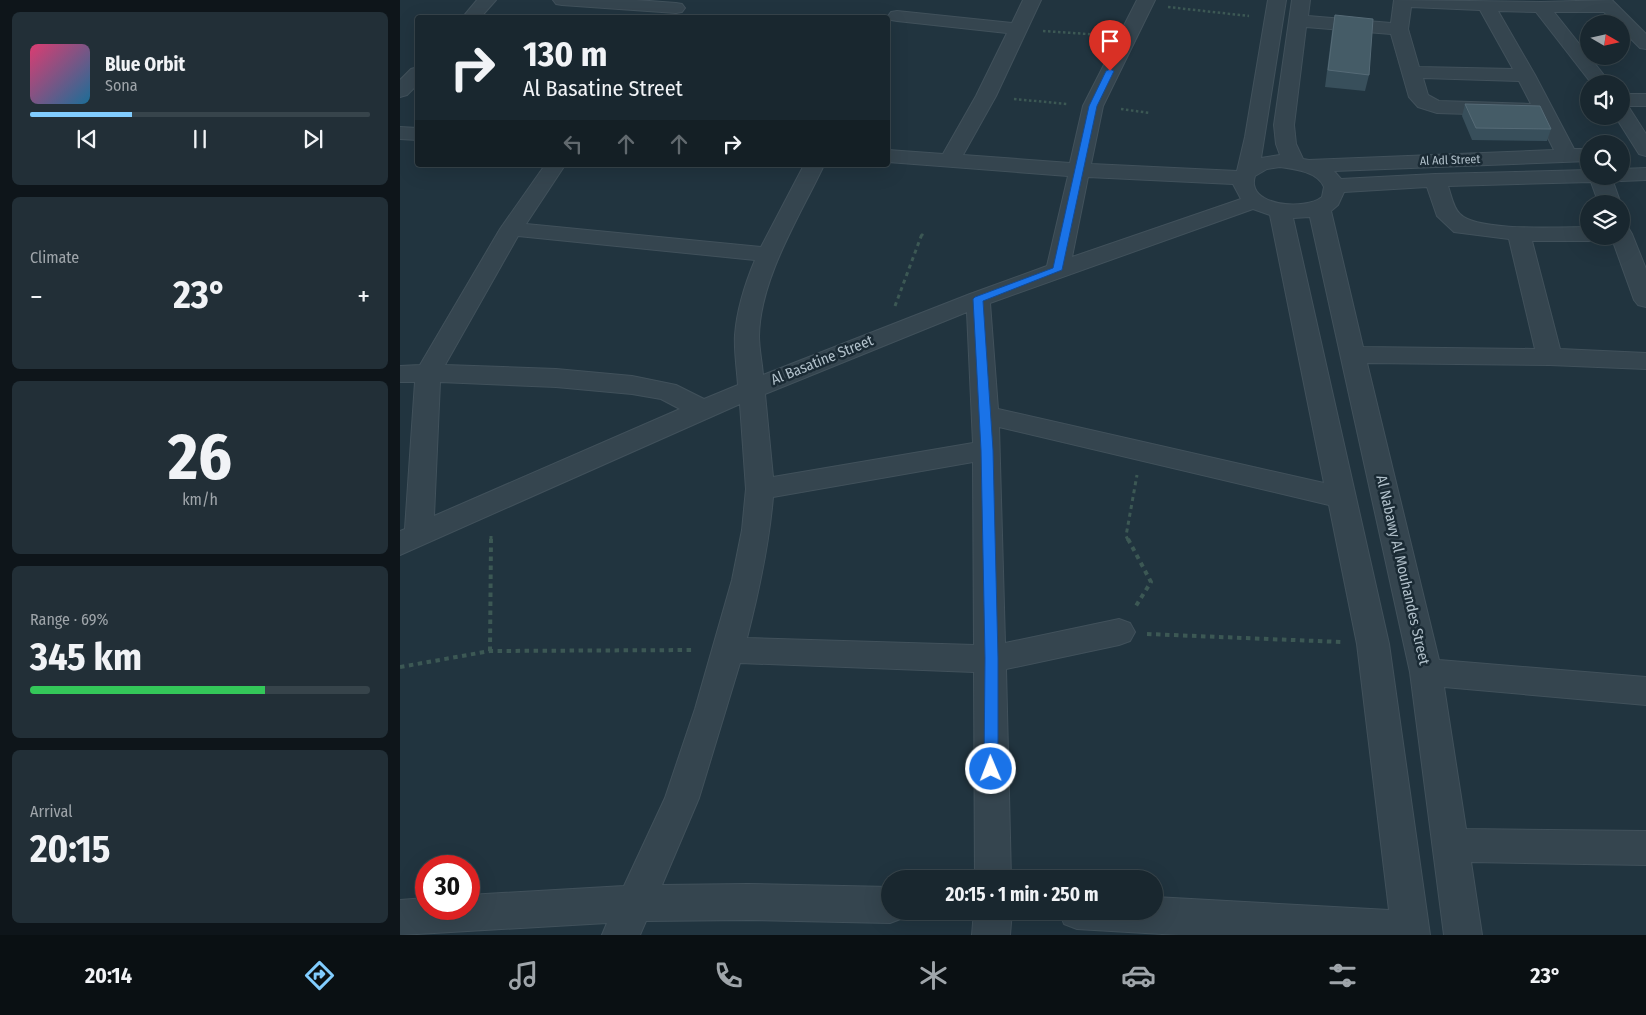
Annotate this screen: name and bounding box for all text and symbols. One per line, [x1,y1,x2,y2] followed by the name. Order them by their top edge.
[1580,15,1630,65] north arrow
[1580,15,1630,245] map controls
[1089,20,1131,71] pin
[1096,27,1124,55] icon: arrive
[523,33,607,75] text: 130 m
[440,35,505,100] icon: right
[105,53,185,76] text: Blue Orbit
[523,75,683,102] text: Al Basatine Street
[1580,75,1630,125] button: sound
[105,76,138,95] text: Sona
[73,125,101,153] icon: previous
[186,125,214,153] icon: pause
[299,125,327,153] icon: next
[559,130,587,158] icon: left
[612,130,640,158] icon: ahead
[665,130,693,158] icon: ahead
[718,130,746,158] icon: right
[1580,135,1630,185] button: search
[1420,152,1481,168] street label: Al Adl Street
[1580,195,1630,245] button: layers
[30,248,79,267] text: Climate
[173,272,227,318] text: 23°
[30,280,43,313] text: −
[357,280,370,313] text: +
[768,331,876,389] street label: Al Basatine Street
[168,418,232,496] text: 26
[1372,473,1434,667] street label: Al Nabawy Al Mouhandes Street
[182,490,218,509] text: km/h
[30,610,108,629] text: Range · 69%
[30,634,142,680] text: 345 km
[964,742,1016,794] position arrow
[30,802,72,821] text: Arrival
[30,826,110,872] text: 20:15
[415,855,480,920] speed limit sign: 30
[945,883,1099,906] text: 20:15 · 1 min · 250 m
[302,958,337,993] icon: directions
[506,958,541,993] icon: music
[711,958,746,993] icon: phone
[916,958,951,993] icon: climate
[1121,958,1156,993] icon: car
[1325,958,1360,993] icon: filters
[85,962,132,989] text: 20:14
[1530,962,1561,989] text: 23°

